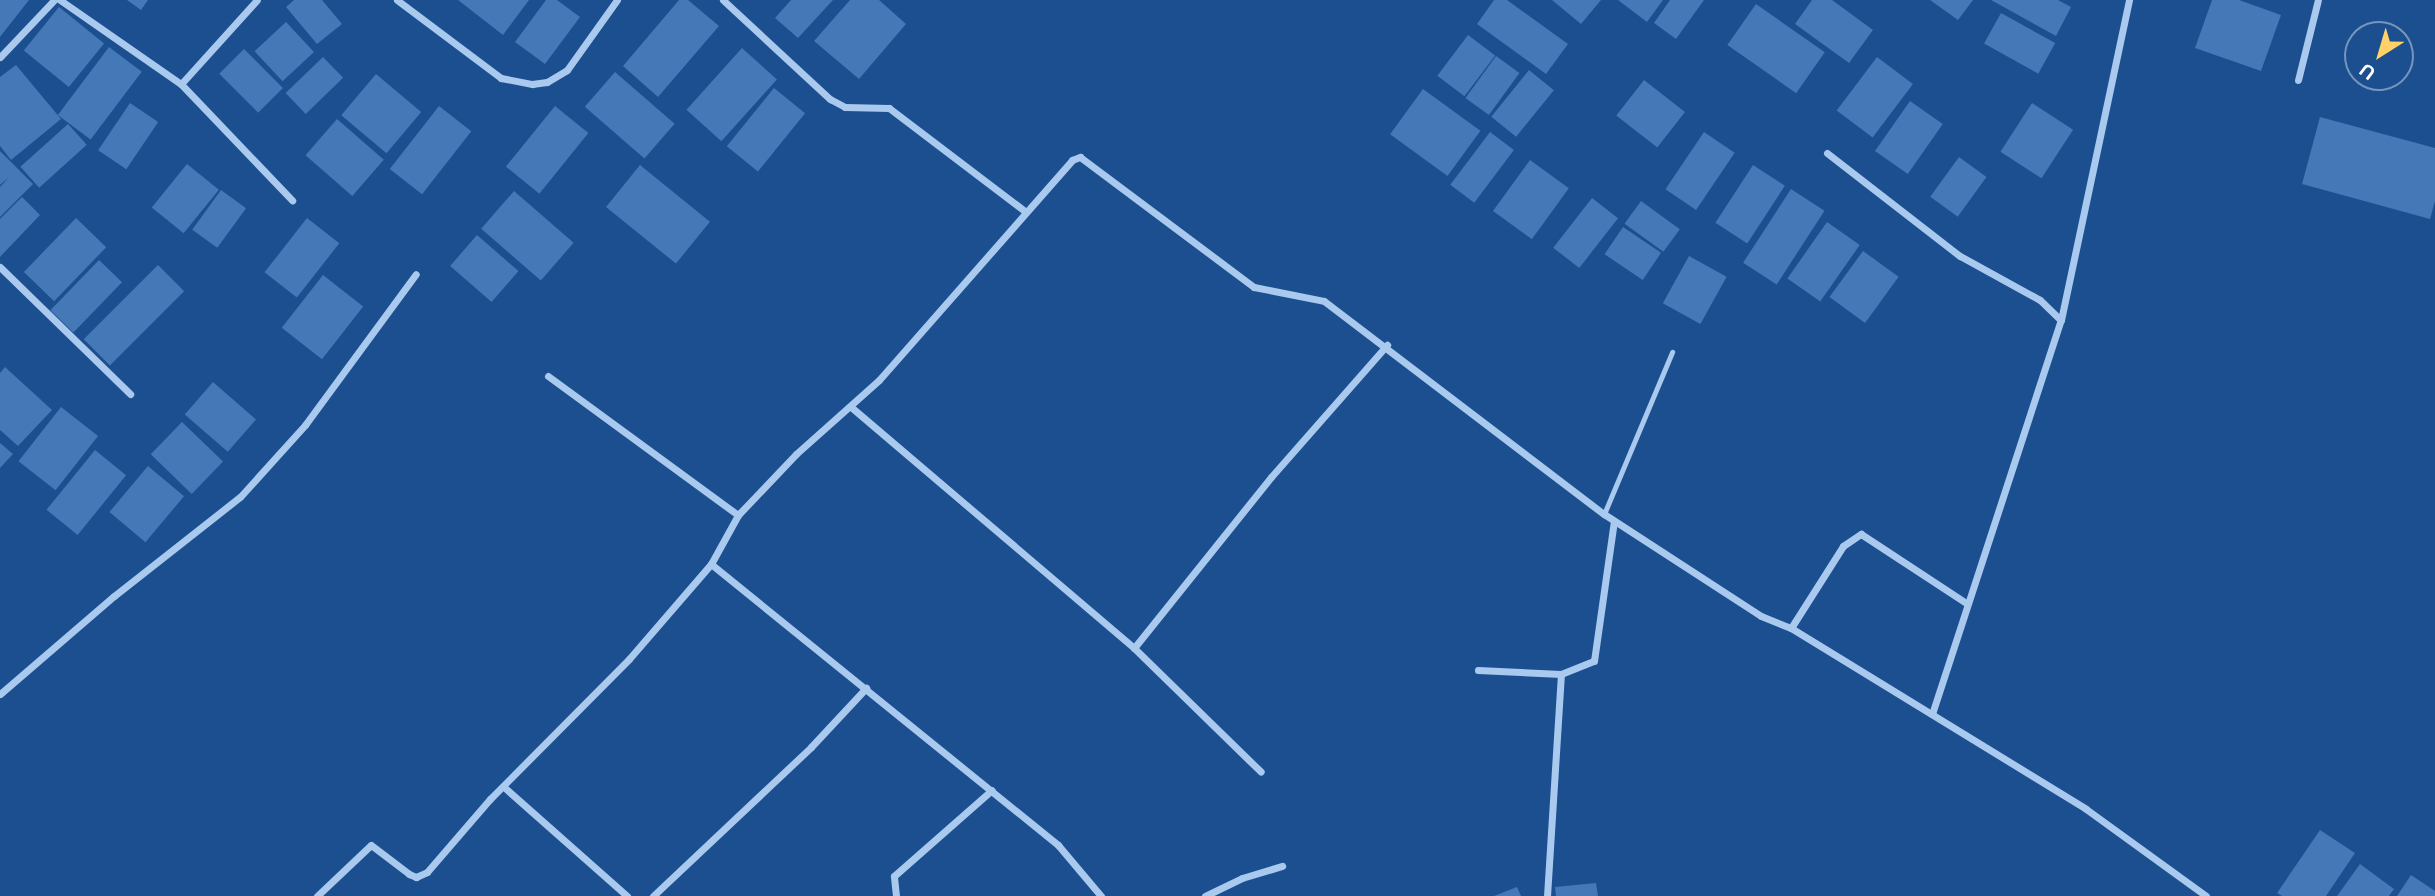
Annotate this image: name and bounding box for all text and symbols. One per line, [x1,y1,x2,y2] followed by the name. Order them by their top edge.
[2344,21,2414,91] north arrow
[2355,59,2379,84] text: U

